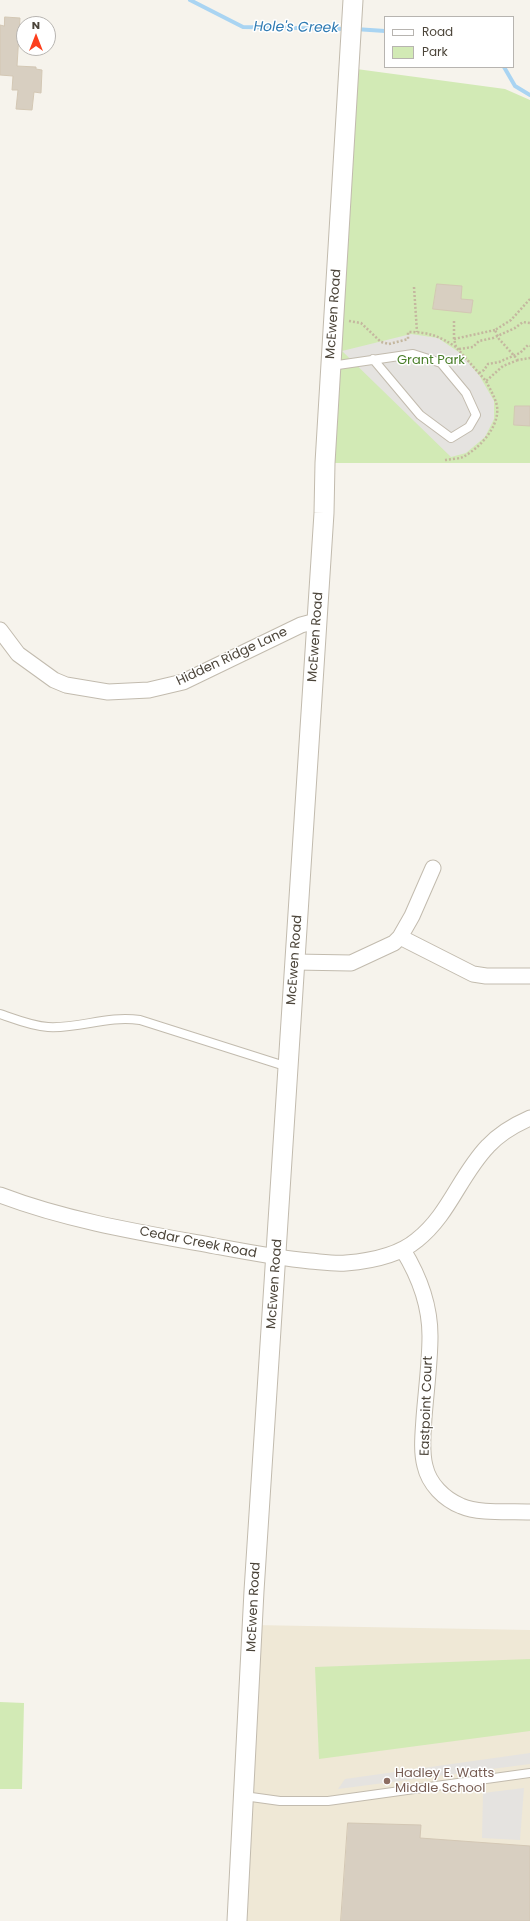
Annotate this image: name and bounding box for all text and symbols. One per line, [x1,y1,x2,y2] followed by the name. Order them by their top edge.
[16,16,56,56] north arrow
[384,16,514,68] legend
[32,17,40,33] text: N
[253,19,339,37] water label: Hole's Creek
[422,23,453,40] text: Road
[422,43,448,60] text: Park
[323,269,345,359] street label: McEwen Road
[397,353,465,369] park label: Grant Park
[305,592,327,682] street label: McEwen Road
[174,624,290,690] street label: Hidden Ridge Lane
[284,915,306,1005] street label: McEwen Road
[138,1224,258,1262] street label: Cedar Creek Road
[264,1239,286,1329] street label: McEwen Road
[417,1356,437,1456] street label: Eastpoint Court
[244,1562,264,1652] street label: McEwen Road
[395,1766,494,1797] place label: Hadley E. Watts Middle School
[382,1776,392,1786] marker: Hadley E. Watts Middle School

